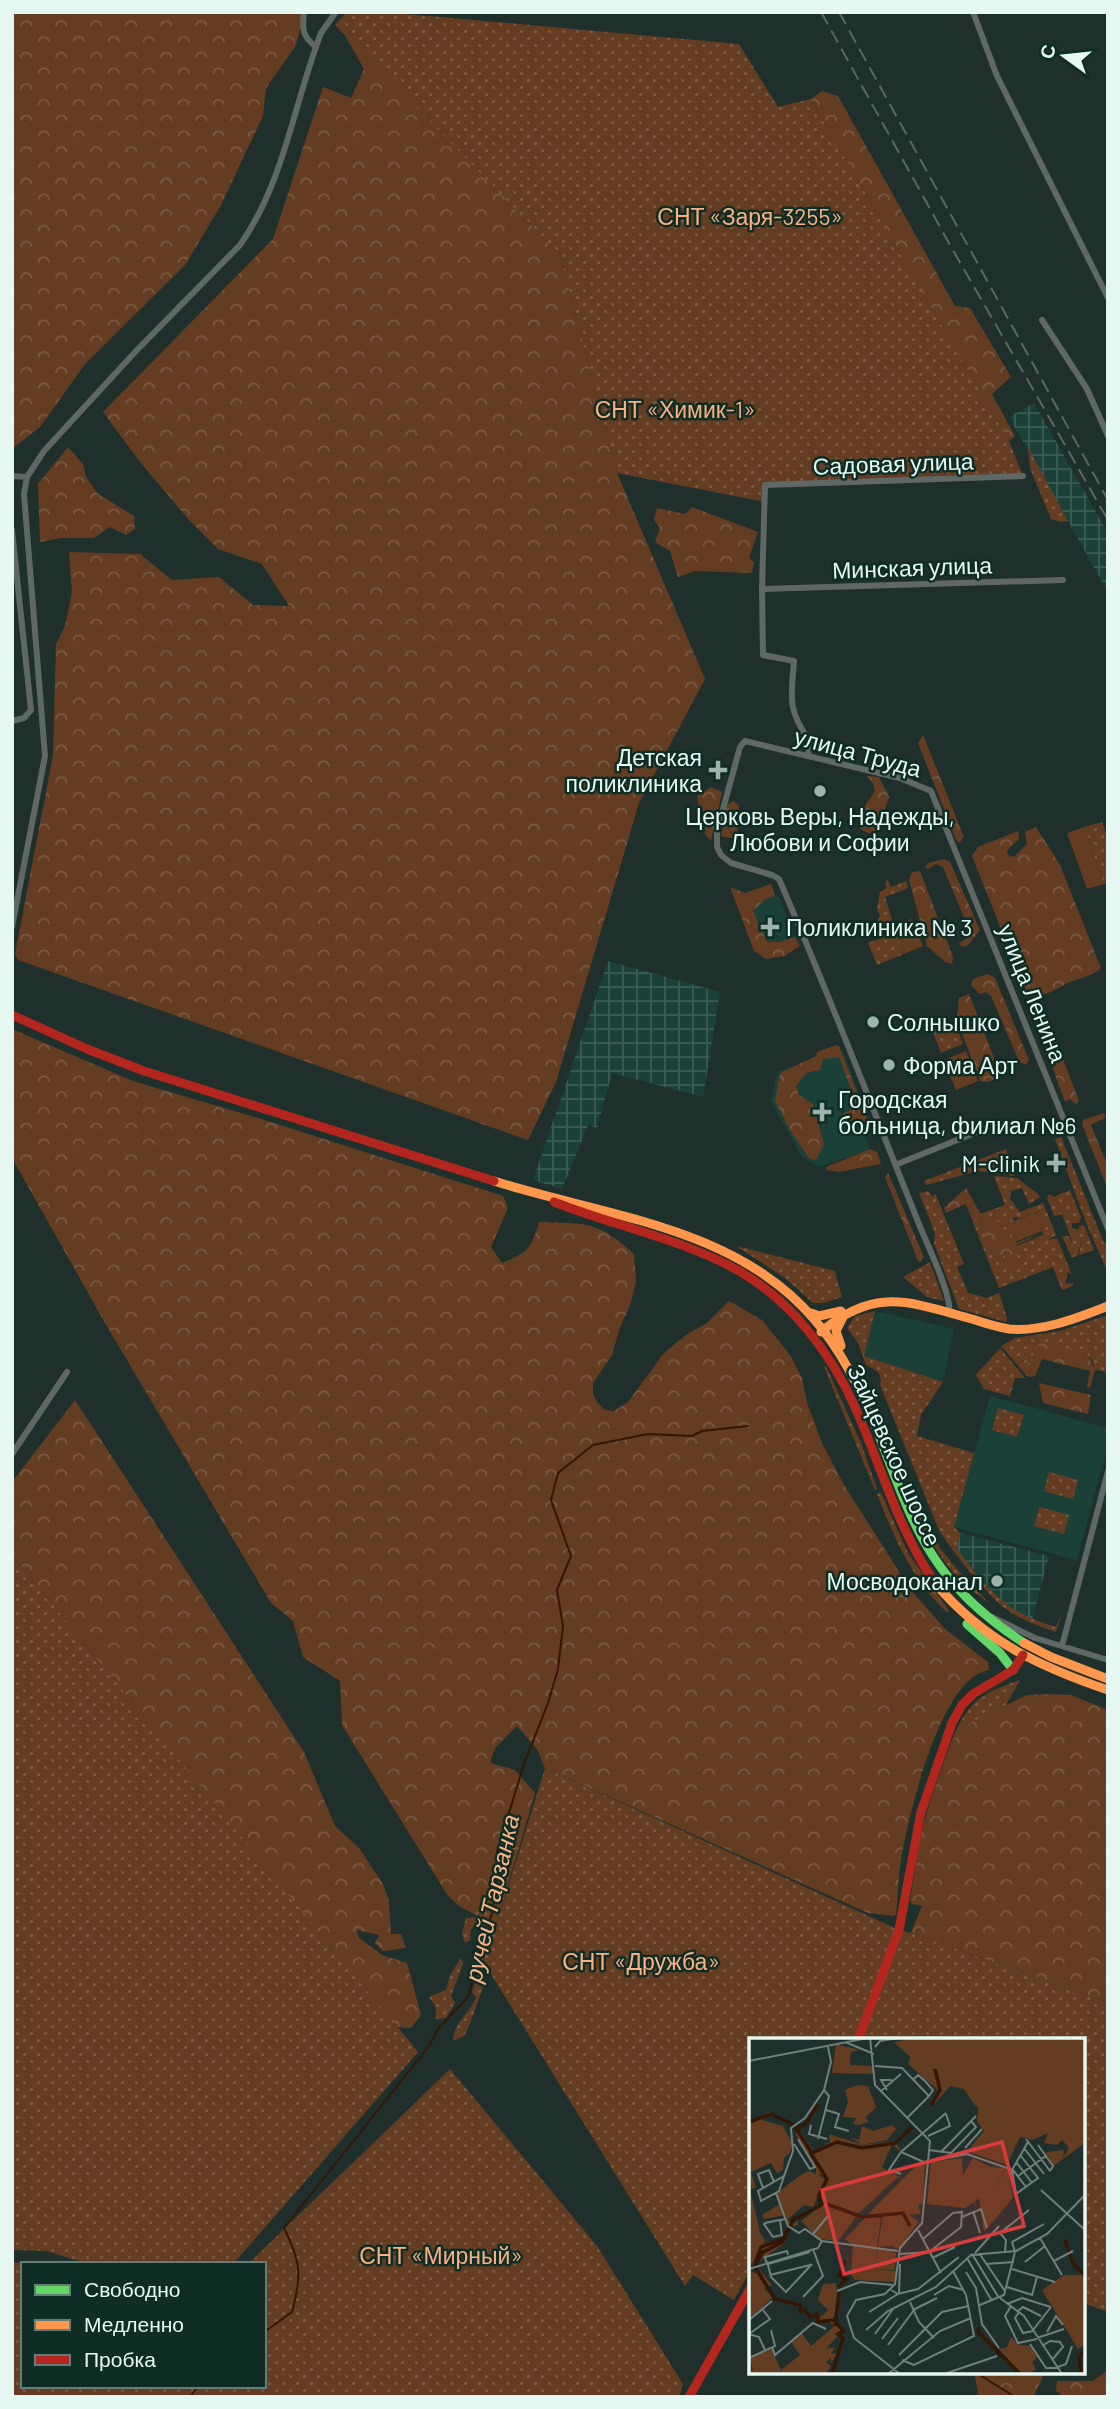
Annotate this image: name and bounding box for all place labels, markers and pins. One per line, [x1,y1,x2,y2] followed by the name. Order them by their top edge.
[565,743,702,797] place label: Детская поликлиника
[708,760,728,780] marker: Детская поликлиника
[812,783,828,799] marker: Церковь Веры, Надежды, Любови и Софии
[685,802,955,856] place label: Церковь Веры, Надежды, Любови и Софии
[786,913,972,941] place label: Поликлиника № 3
[760,917,780,937] marker: Поликлиника № 3
[887,1008,1000,1036] place label: Солнышко
[865,1014,881,1030] marker: Солнышко
[903,1051,1018,1079] place label: Форма Арт
[881,1057,897,1073] marker: Форма Арт
[838,1085,1076,1139] place label: Городская больница, филиал №6
[812,1102,832,1122] marker: Городская больница, филиал №6
[962,1149,1040,1177] place label: M-clinik
[1046,1153,1066,1173] marker: M-clinik
[827,1567,983,1595] place label: Мосводоканал
[989,1573,1005,1589] marker: Мосводоканал

